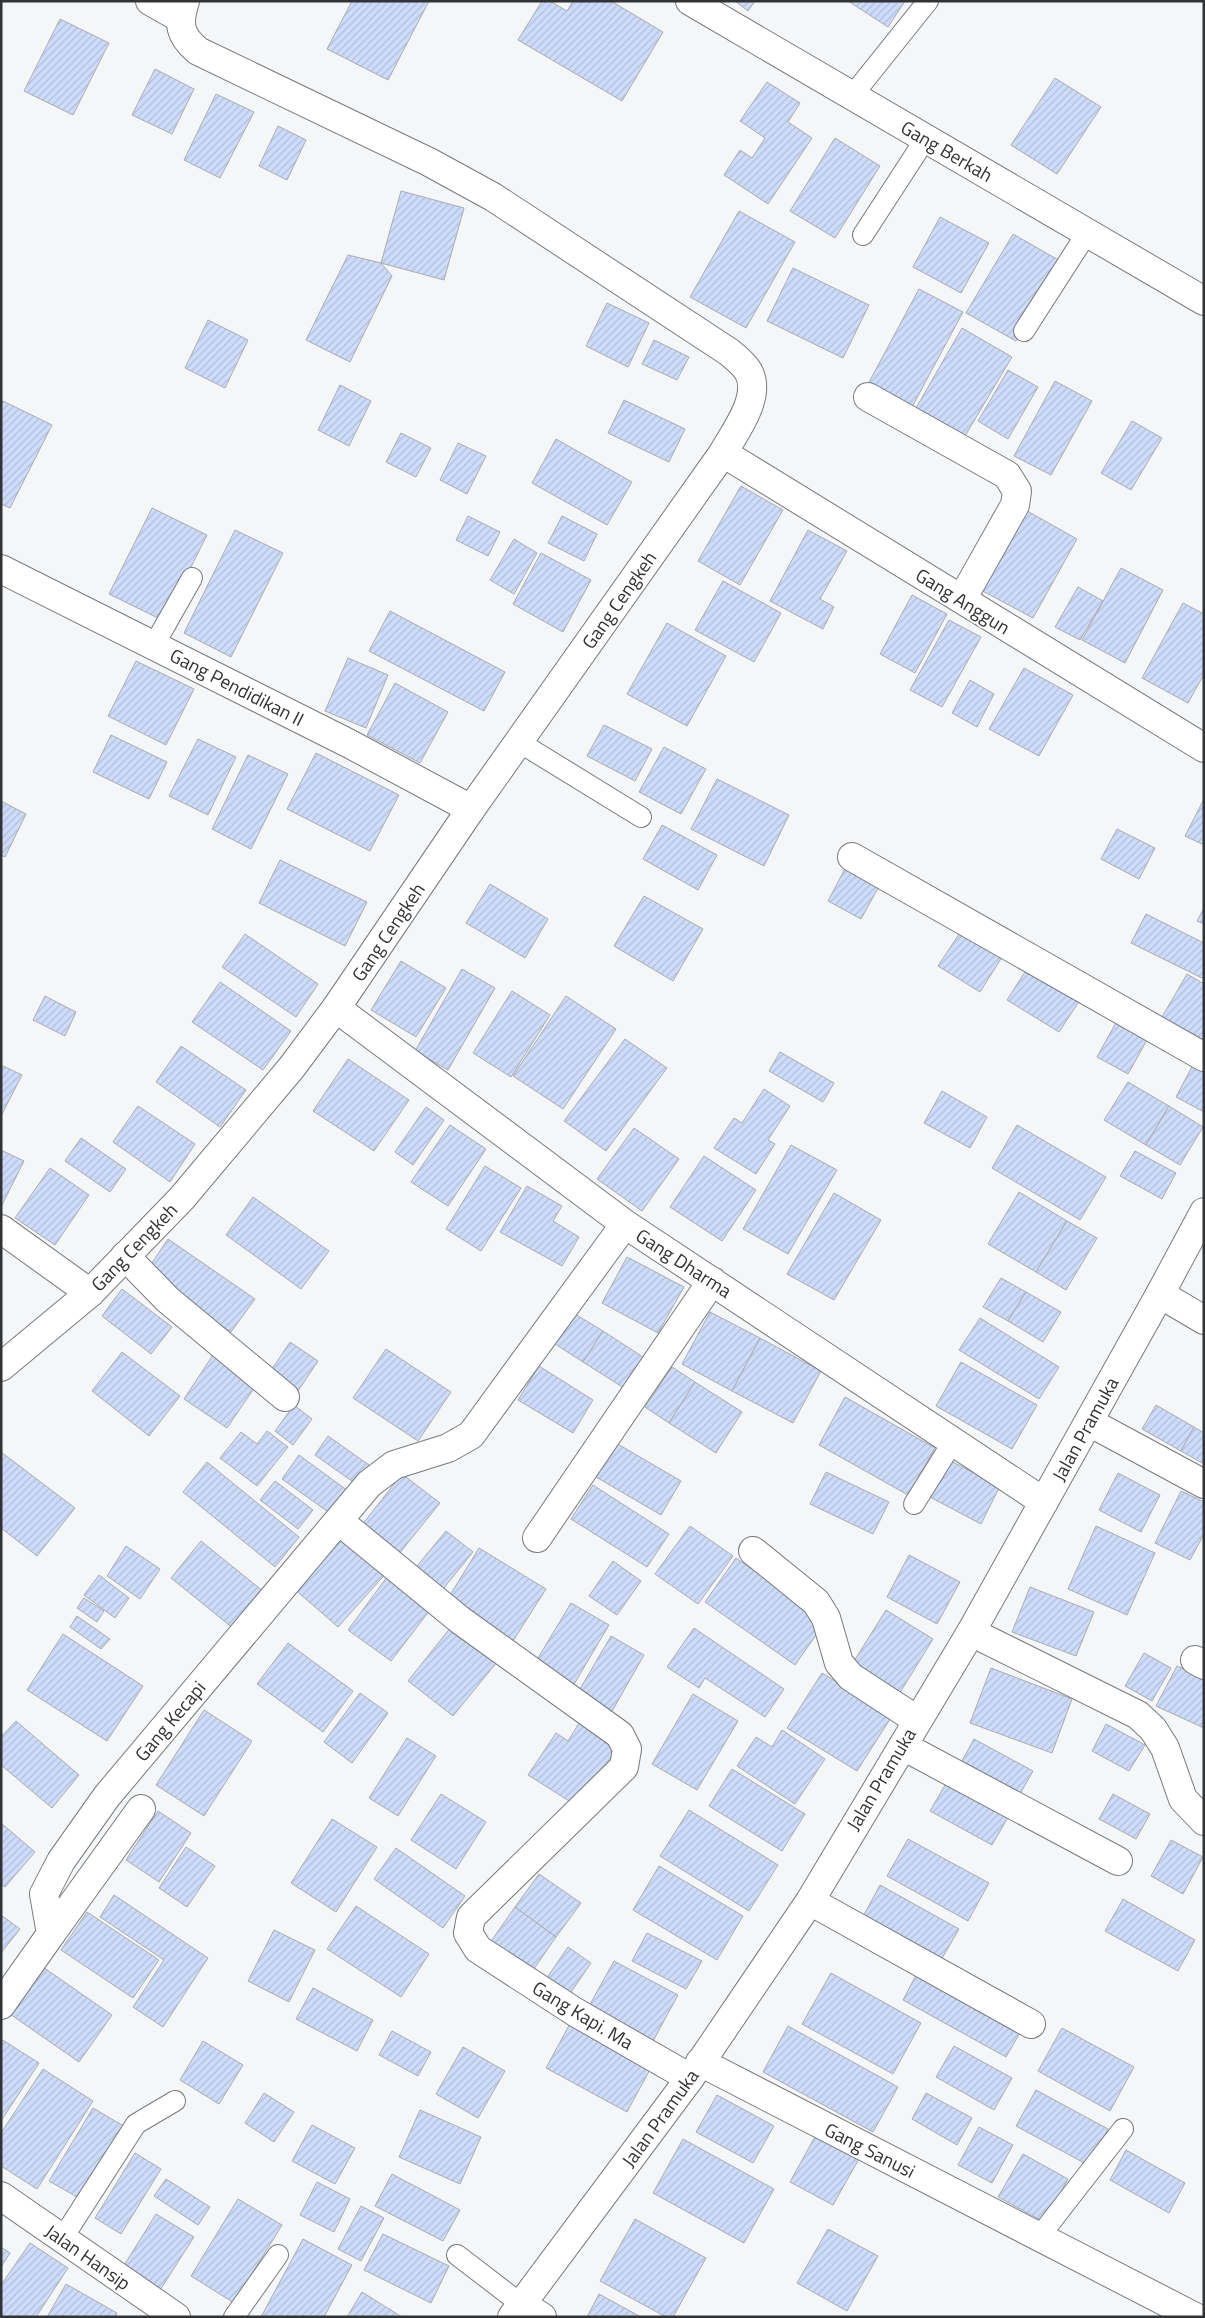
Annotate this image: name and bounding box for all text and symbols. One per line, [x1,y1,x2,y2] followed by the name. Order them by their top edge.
[896,113,999,189] street label: Gang Berkah
[574,545,663,655] street label: Gang Cengkeh
[910,560,1016,641] street label: Gang Anggun
[165,640,309,733] street label: Gang Pendidikan II
[344,876,431,987] street label: Gang Cengkeh
[84,1196,184,1298] street label: Gang Cengkeh
[631,1221,738,1305] street label: Gang Dharma
[1044,1371,1125,1486] street label: Jalan Pramuka
[127,1674,212,1767] street label: Gang Kecapi
[838,1721,923,1836] street label: Jalan Pramuka
[527,1973,640,2057] street label: Gang Kapi. Ma
[614,2062,705,2173] street label: Jalan Pramuka
[820,2114,921,2185] street label: Gang Sanusi
[39,2216,137,2297] street label: Jalan Hansip

